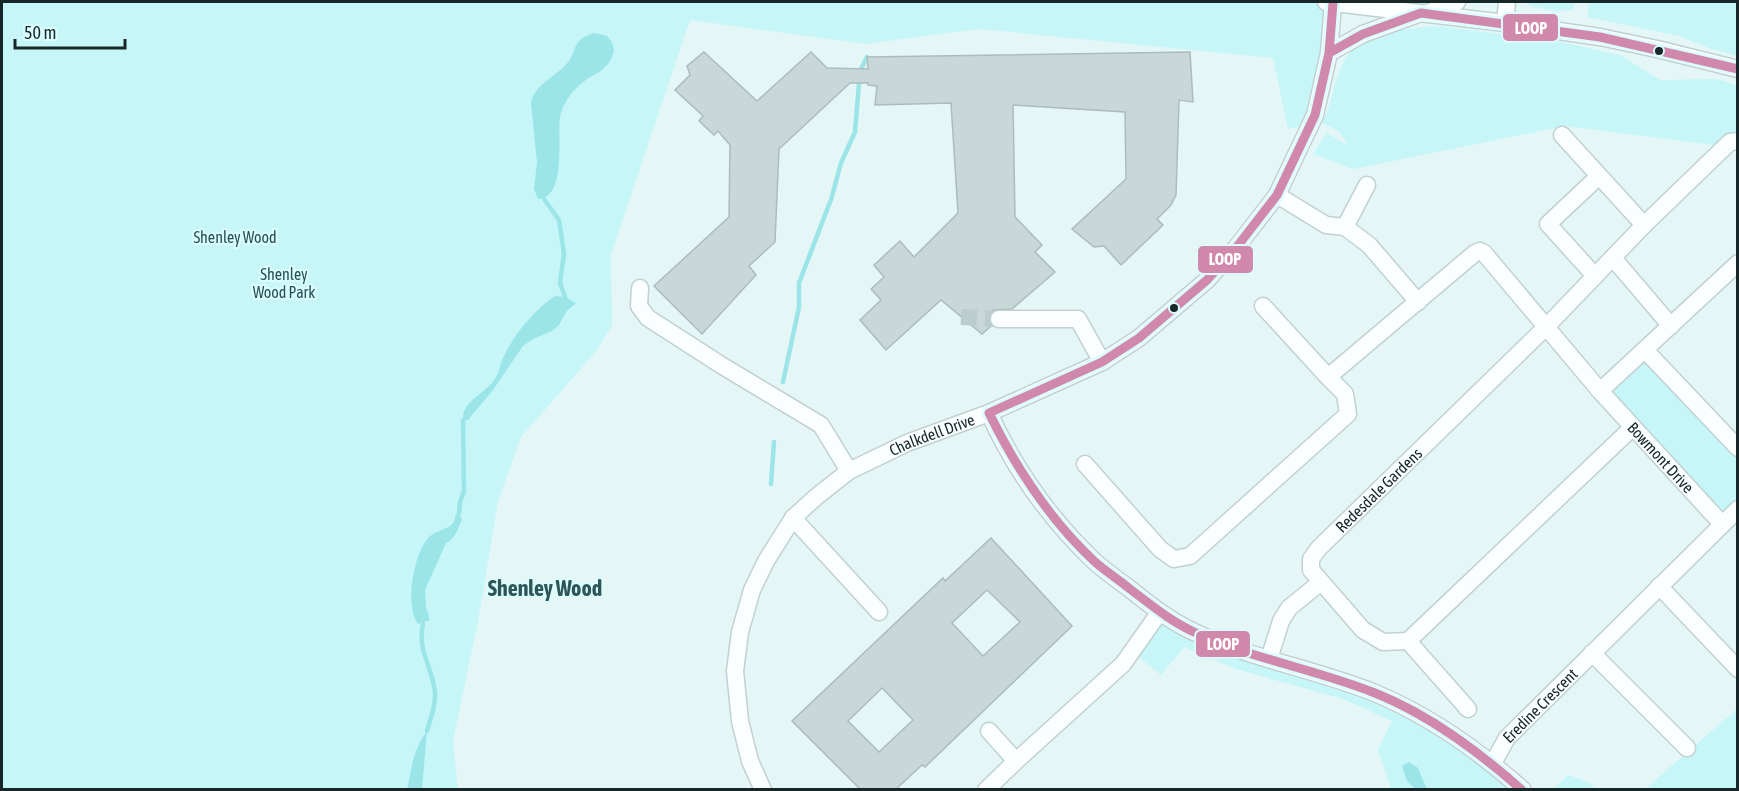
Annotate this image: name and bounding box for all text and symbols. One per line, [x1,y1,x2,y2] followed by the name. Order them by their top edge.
[15,12,124,50] scale bar
[1502,13,1559,42] line badge: LOOP
[1515,19,1547,37] text: LOOP
[24,22,56,43] text: 50 m
[1653,45,1665,57] unlabelled marker
[193,228,277,247] park label: Shenley Wood
[1197,245,1254,274] line badge: LOOP
[1209,250,1241,268] text: LOOP
[253,265,315,301] park label: Shenley Wood Park
[1168,302,1180,314] unlabelled marker
[886,410,977,459] street label: Chalkdell Drive
[1624,418,1698,496] street label: Bowmont Drive
[1332,444,1426,536] street label: Redesdale Gardens
[488,575,602,601] district label: Shenley Wood
[1195,630,1251,658] line badge: LOOP
[1207,635,1239,653] text: LOOP
[1499,664,1581,746] street label: Eredine Crescent

